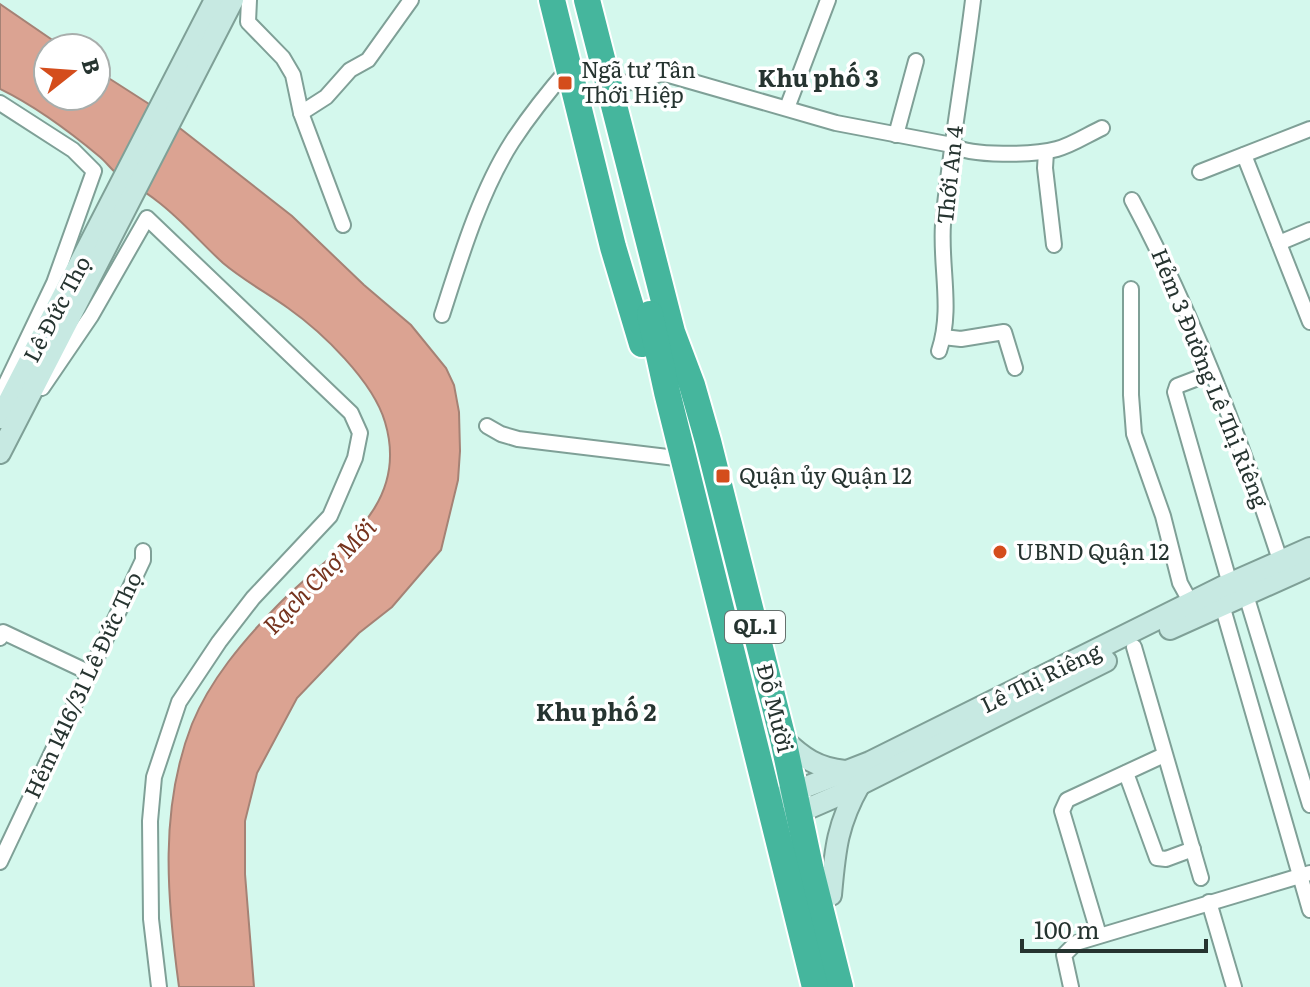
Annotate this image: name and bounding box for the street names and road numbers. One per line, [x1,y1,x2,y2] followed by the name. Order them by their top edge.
[927,124,970,226] street label: Thới An 4
[1144,243,1279,513] street label: Hẻm 3 Đường Lê Thị Riêng
[14,249,98,367] street label: Lê Đức Thọ
[15,566,149,803] street label: Hẻm 1416/31 Lê Đức Thọ
[725,611,785,643] road number: QL.1
[975,633,1107,720] street label: Lê Thị Riêng
[749,660,803,756] street label: Đỗ Mười

